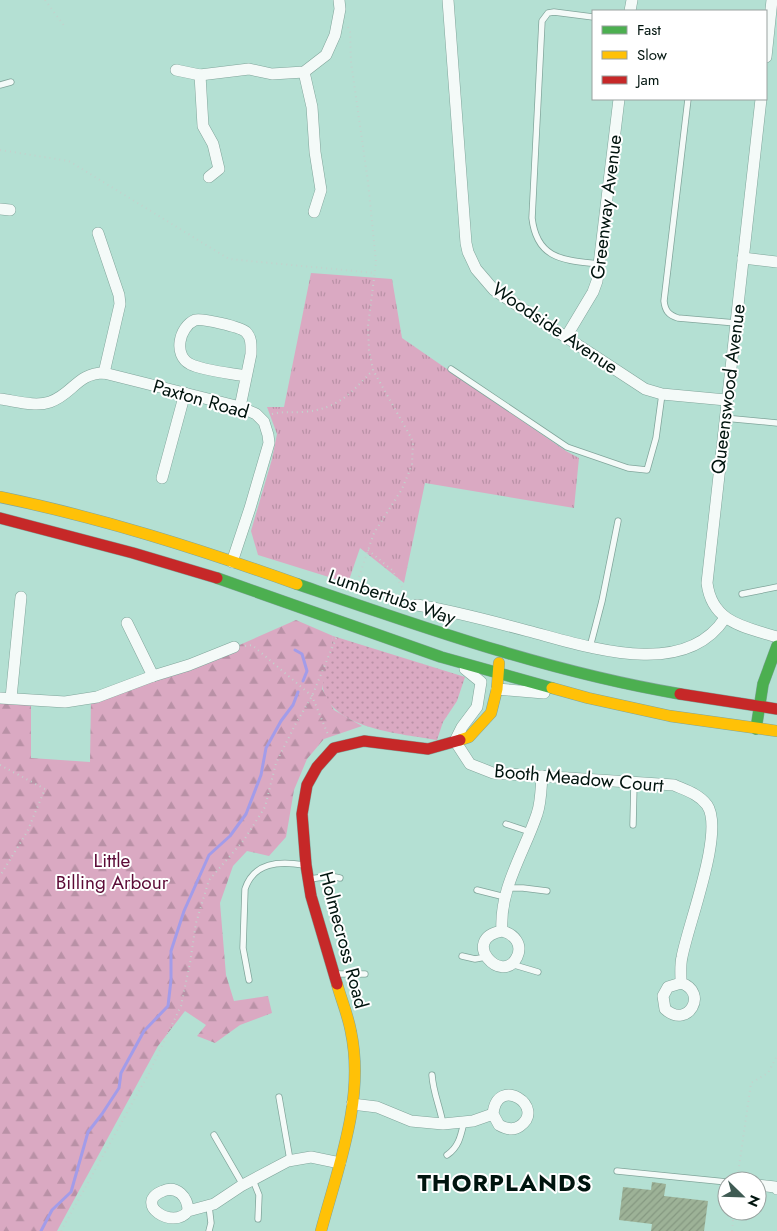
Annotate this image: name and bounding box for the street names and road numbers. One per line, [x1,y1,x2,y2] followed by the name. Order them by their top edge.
[584,133,628,281] street label: Greenway Avenue
[487,276,624,380] street label: Woodside Avenue
[704,302,752,476] street label: Queenswood Avenue
[150,372,252,426] street label: Paxton Road
[325,563,460,632] street label: Lumbertubs Way
[493,757,665,799] street label: Booth Meadow Court
[313,869,375,1011] street label: Holmecross Road

